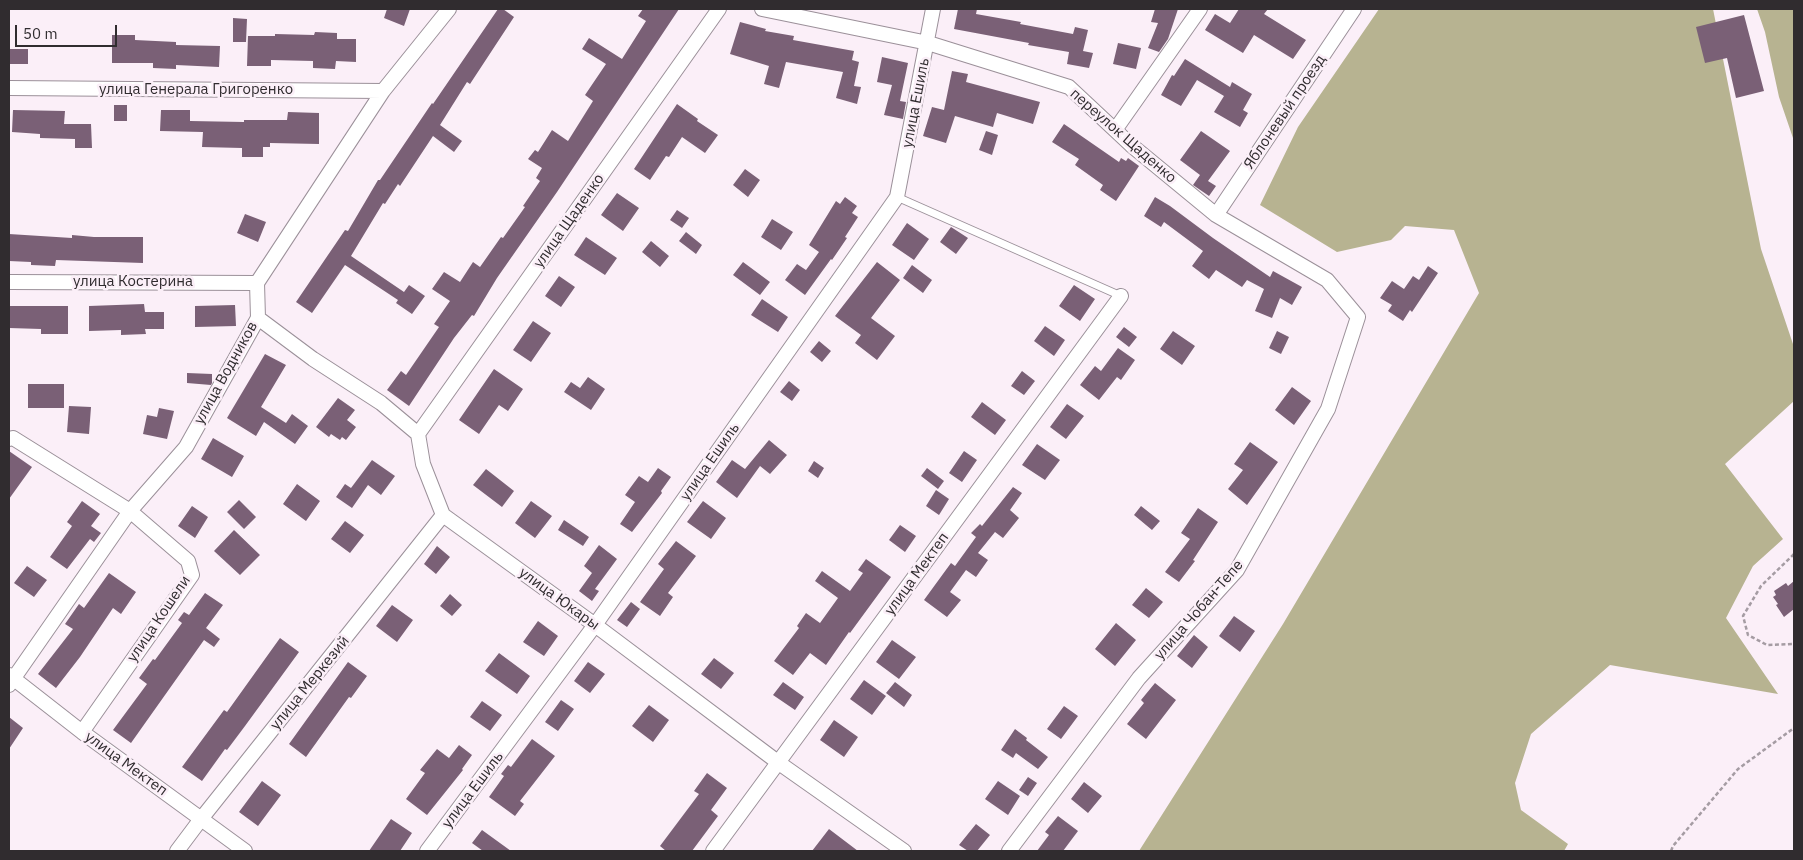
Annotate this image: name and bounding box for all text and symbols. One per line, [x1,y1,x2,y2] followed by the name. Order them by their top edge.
[18,15,120,47] scale bar
[23,24,58,43] text: 50 m
[1240,51,1330,173] street label: Яблоневый проезд
[898,57,934,149] street label: улица Ешиль
[99,81,293,99] street label: улица Генерала Григоренко
[1066,85,1180,187] street label: переулок Щаденко
[530,171,608,271] street label: улица Щаденко
[73,273,193,291] street label: улица Костерина
[190,319,262,427] street label: улица Водников
[677,420,743,504] street label: улица Ешиль
[881,529,953,619] street label: улица Мектеп
[1151,556,1247,664] street label: улица Чобан-Тепе
[515,564,603,634] street label: улица Юкары
[123,572,195,666] street label: улица Кошели
[267,632,353,734] street label: улица Меркезий
[81,728,171,800] street label: улица Мектеп
[438,748,508,832] street label: улица Ешиль

